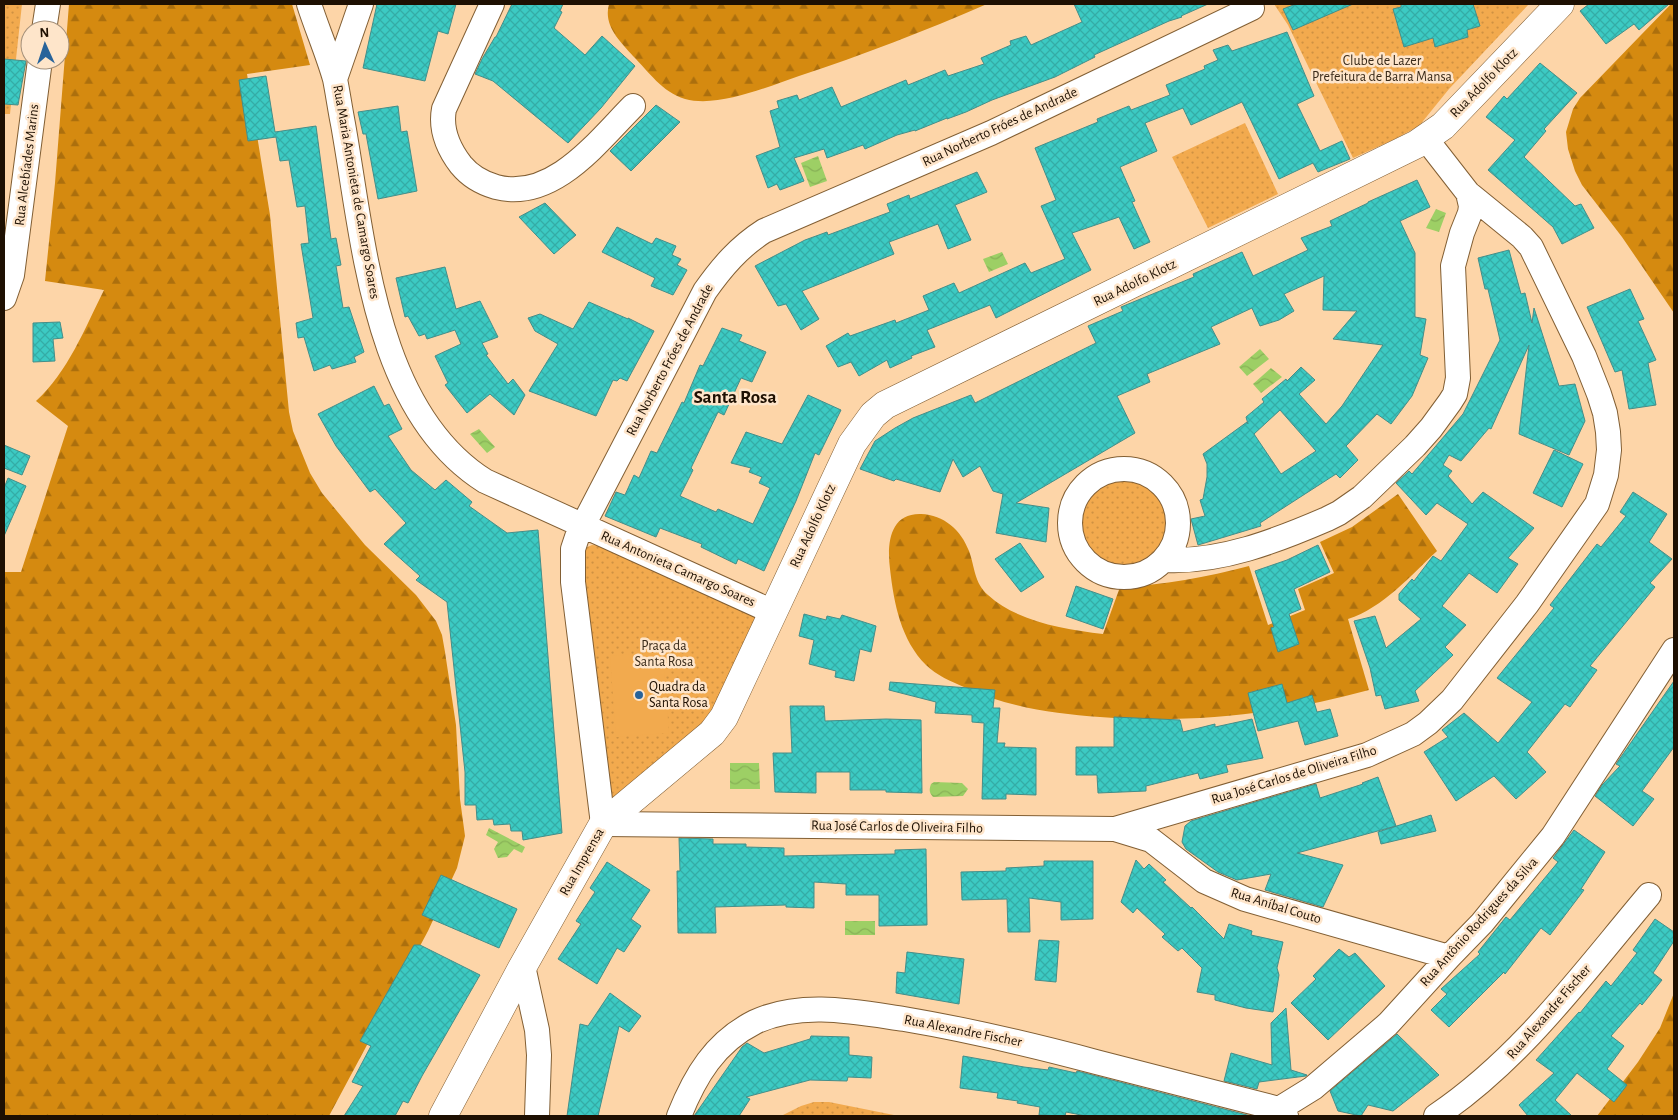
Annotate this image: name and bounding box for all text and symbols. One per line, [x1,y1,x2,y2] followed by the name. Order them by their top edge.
[20,20,70,70] north arrow
[39,26,50,40] text: N
[1448,46,1521,120] street label: Rua Adolfo Klotz
[1312,54,1453,84] park label: Clube de Lazer Prefeitura de Barra Mansa
[330,84,382,300] street label: Rua Maria Antonieta de Camargo Soares
[920,85,1080,169] street label: Rua Norberto Fróes de Andrade
[13,103,41,227] street label: Rua Alcebíades Marins
[1091,257,1179,309] street label: Rua Adolfo Klotz
[624,282,716,438] street label: Rua Norberto Fróes de Andrade
[693,388,777,407] district label: Santa Rosa
[788,482,839,570] street label: Rua Adolfo Klotz
[599,529,757,609] street label: Rua Antonieta Camargo Soares
[635,639,694,669] park label: Praça da Santa Rosa
[649,680,708,710] place label: Quadra da Santa Rosa
[633,689,645,701] marker: Quadra da Santa Rosa
[1210,743,1378,807] street label: Rua José Carlos de Oliveira Filho
[811,819,983,836] street label: Rua José Carlos de Oliveira Filho
[557,826,607,898] street label: Rua Imprensa
[1418,854,1541,989] street label: Rua Antônio Rodrigues da Silva
[1229,886,1323,926] street label: Rua Aníbal Couto
[1504,962,1594,1062] street label: Rua Alexandre Fischer
[903,1013,1023,1049] street label: Rua Alexandre Fischer

